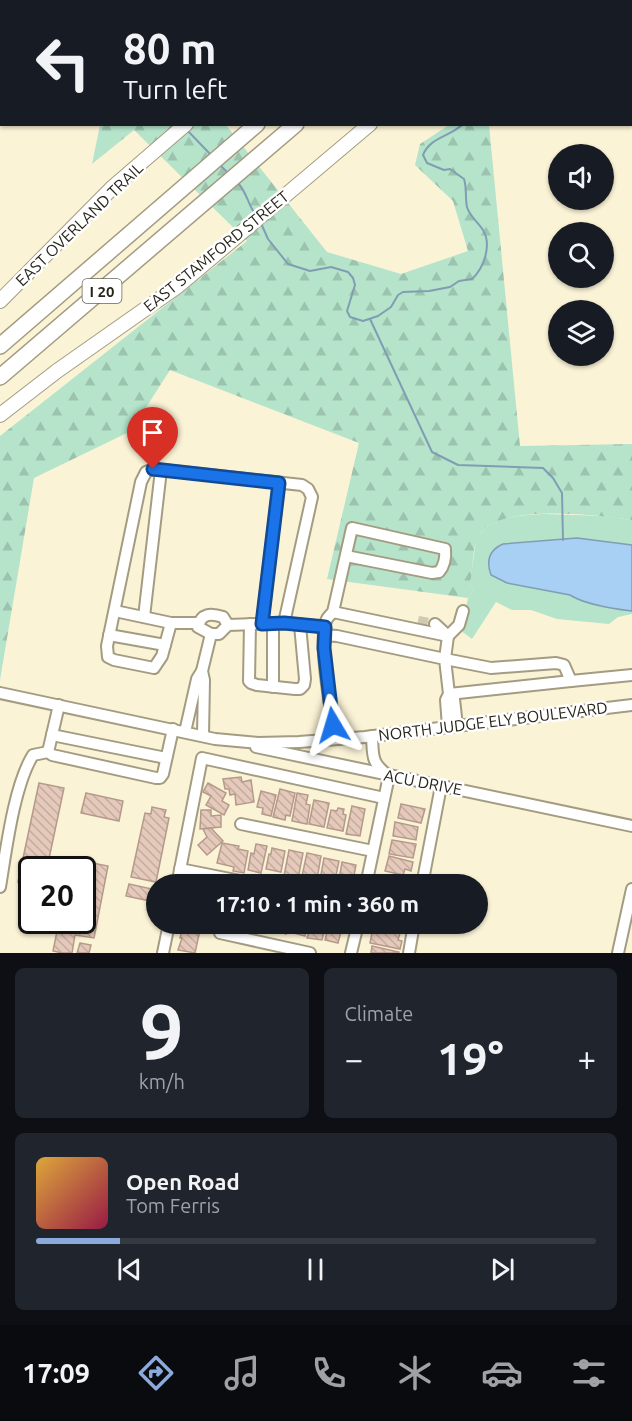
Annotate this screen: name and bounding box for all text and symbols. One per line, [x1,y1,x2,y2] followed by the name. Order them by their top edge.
[24,24,102,102] icon: left
[123,25,217,72] text: 80 m
[123,74,227,104] text: Turn left
[548,144,614,366] map controls
[548,144,614,210] button: sound
[12,159,146,289] street label: EAST OVERLAND TRAIL
[140,187,292,315] street label: EAST STAMFORD STREET
[548,222,614,288] button: search
[82,279,122,303] road number: I 20
[548,300,614,366] button: layers
[127,407,178,469] pin
[136,416,169,449] icon: arrive
[301,693,365,757] position arrow
[377,698,609,744] street label: NORTH JUDGE ELY BOULEVARD
[382,766,464,798] street label: ACU DRIVE
[18,856,96,934] speed limit sign: 20
[215,891,419,916] text: 17:10 · 1 min · 360 m
[140,987,184,1075] text: 9
[345,1002,413,1025] text: Climate
[437,1033,504,1084] text: 19°
[345,1040,363,1077] text: −
[577,1040,596,1077] text: +
[139,1070,185,1093] text: km/h
[126,1169,240,1194] text: Open Road
[126,1194,220,1217] text: Tom Ferris
[113,1253,146,1286] icon: previous
[299,1253,332,1286] icon: pause
[486,1253,519,1286] icon: next
[135,1352,177,1394] icon: directions
[221,1352,263,1394] icon: music
[308,1352,350,1394] icon: phone
[394,1352,436,1394] icon: climate
[481,1352,523,1394] icon: car
[568,1352,610,1394] icon: filters
[22,1358,90,1388] text: 17:09

